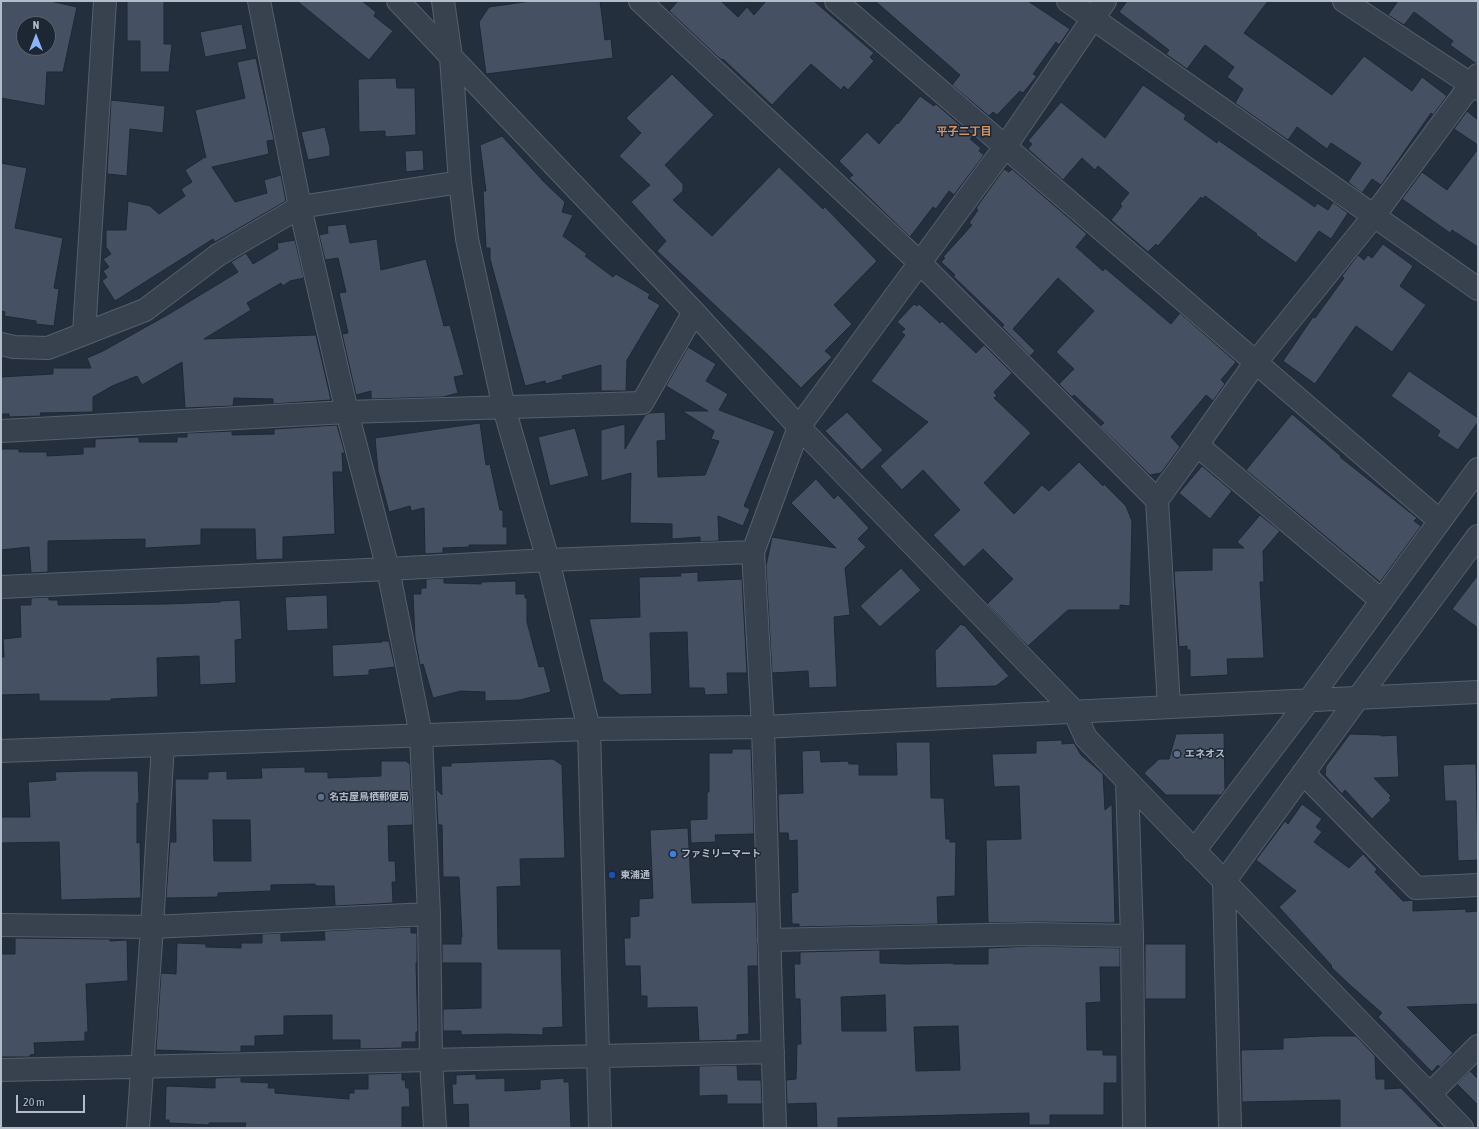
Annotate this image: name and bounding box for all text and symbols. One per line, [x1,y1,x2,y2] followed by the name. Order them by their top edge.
[16,16,56,56] north arrow
[33,19,39,31] text: N
[937,125,991,139] district label: 平子二丁目
[1185,748,1225,760] place label: エネオス
[1172,749,1182,759] marker: エネオス
[329,791,409,803] place label: 名古屋鳥栖郵便局
[316,792,326,802] marker: 名古屋鳥栖郵便局
[681,848,761,860] place label: ファミリーマート
[668,849,678,859] marker: ファミリーマート
[620,869,650,881] place label: 東浦通
[607,870,617,880] marker: 東浦通
[18,1087,87,1113] scale bar
[23,1095,45,1109] text: 20 m

